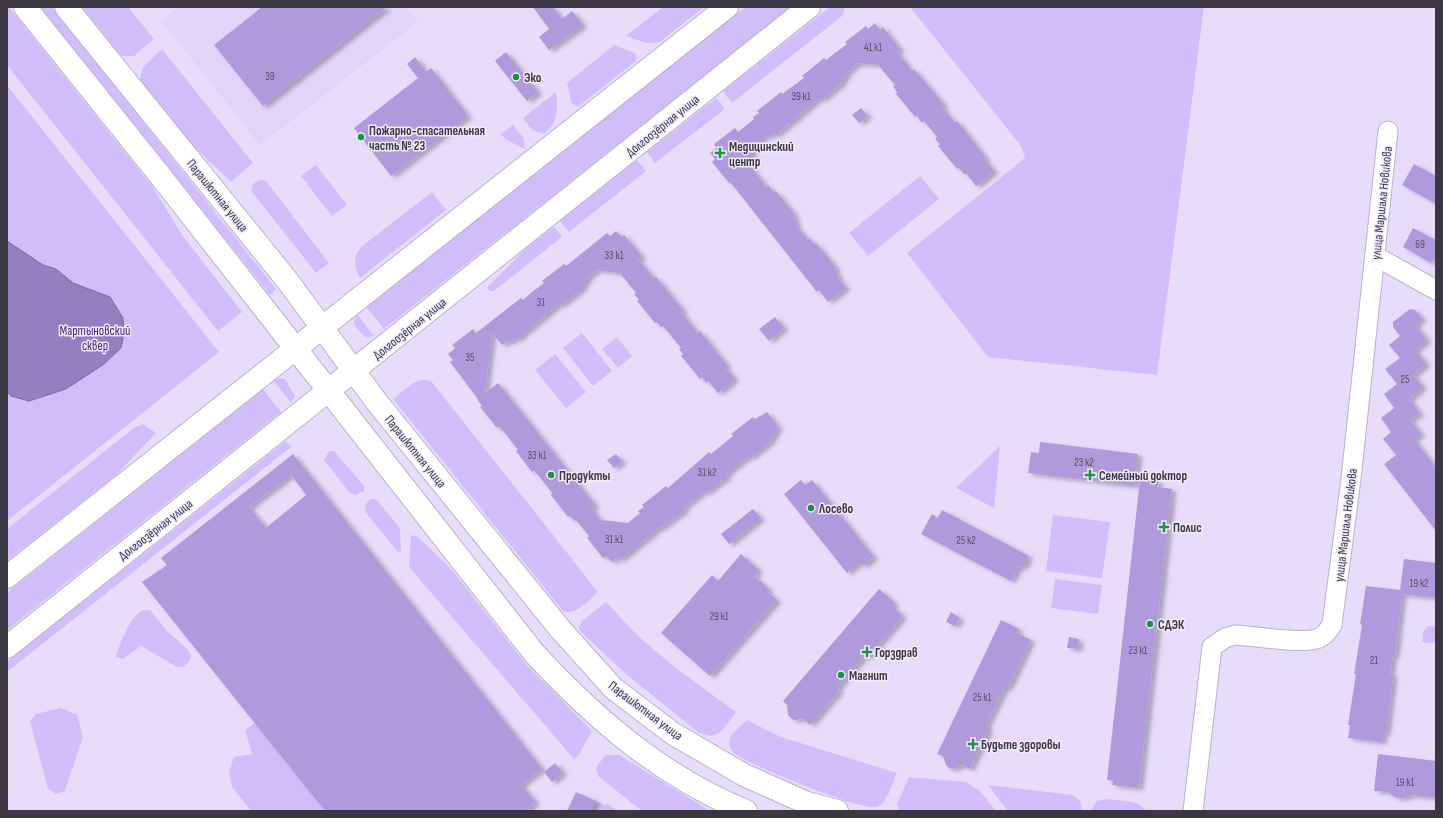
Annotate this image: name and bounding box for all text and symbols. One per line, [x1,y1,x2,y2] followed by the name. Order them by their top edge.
[864,41,882,54] house number: 41 к1
[265,70,275,83] house number: 39
[524,70,542,86] place label: Эко
[511,72,521,82] marker: Эко
[791,90,811,103] house number: 39 к1
[623,91,703,160] street label: Долгоозёрная улица
[369,123,485,154] place label: Пожарно-спасательная часть № 23
[356,132,366,142] marker: Пожарно-спасательная часть № 23
[729,139,794,170] place label: Медицинский центр
[1368,146,1396,261] street label: улица Маршала Новикова
[714,147,726,159] marker: Медицинский центр
[183,156,251,235] street label: Парашютная улица
[1415,238,1425,251] house number: 69
[605,249,624,262] house number: 33 к1
[370,294,450,363] street label: Долгоозёрная улица
[537,296,545,309] house number: 31
[59,323,131,354] park label: Мартыновский сквер
[465,351,475,364] house number: 35
[1401,373,1409,386] house number: 25
[381,412,449,491] street label: Парашютная улица
[528,449,547,462] house number: 33 к1
[1074,456,1094,469] house number: 23 к2
[698,466,717,479] house number: 31 к2
[559,468,610,484] place label: Продукты
[1099,468,1187,484] place label: Семейный доктор
[1331,468,1361,583] street label: улица Маршала Новикова
[1084,469,1096,481] marker: Семейный доктор
[546,470,556,480] marker: Продукты
[115,496,196,564] street label: Долгоозёрная улица
[818,501,854,517] place label: Лосево
[806,503,816,513] marker: Лосево
[1173,520,1202,536] place label: Полис
[1158,521,1170,533] marker: Полис
[605,533,623,546] house number: 31 к1
[956,534,976,547] house number: 25 к2
[1409,577,1429,590] house number: 19 к2
[709,610,729,623] house number: 29 к1
[1158,617,1185,633] place label: СДЭК
[1145,619,1155,629] marker: СДЭК
[1129,644,1148,657] house number: 23 к1
[875,645,918,661] place label: Горздрав
[862,647,872,657] marker: Горздрав
[1370,654,1378,667] house number: 21
[849,668,888,684] place label: Магнит
[836,670,846,680] marker: Магнит
[605,678,686,744] street label: Парашютная улица
[973,691,991,704] house number: 25 к1
[981,737,1061,753] place label: Будьте здоровы
[968,739,978,749] marker: Будьте здоровы
[1396,776,1414,789] house number: 19 к1

